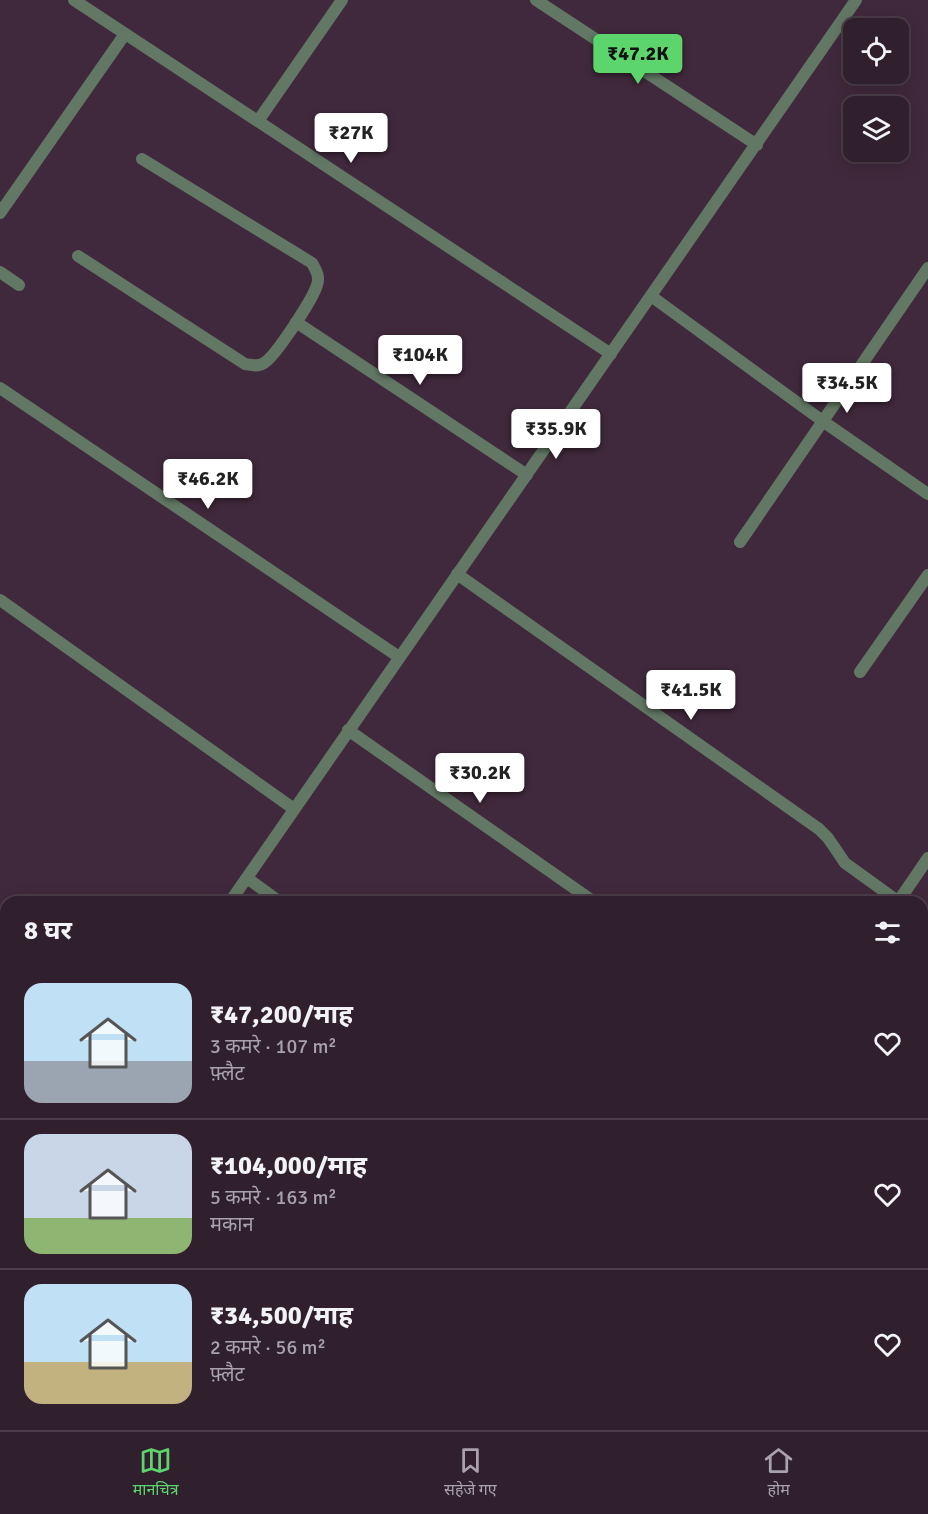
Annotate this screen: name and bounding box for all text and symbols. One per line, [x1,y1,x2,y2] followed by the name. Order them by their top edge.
[843,18,909,162] map controls
[843,18,909,84] button: locate
[589,34,687,85] pin: ₹47.2K
[607,41,669,66] text: ₹47.2K
[843,96,909,162] button: layers
[315,113,387,164] pin: ₹27K
[329,120,373,145] text: ₹27K
[378,335,462,386] pin: ₹104K
[392,342,448,367] text: ₹104K
[798,363,896,414] pin: ₹34.5K
[816,370,878,395] text: ₹34.5K
[507,409,605,460] pin: ₹35.9K
[525,416,587,441] text: ₹35.9K
[159,459,257,510] pin: ₹46.2K
[177,466,239,491] text: ₹46.2K
[642,670,740,721] pin: ₹41.5K
[660,677,722,702] text: ₹41.5K
[431,753,529,804] pin: ₹30.2K
[449,760,511,785] text: ₹30.2K
[24,915,72,947] text: 8 घर
[871,916,904,949] icon: filters
[210,999,353,1031] text: ₹47,200/माह
[72,1007,144,1079] icon: home
[871,1027,904,1060] icon: heart
[210,1034,337,1059] text: 3 कमरे · 107 m²
[210,1061,245,1086] text: फ़्लैट
[210,1150,367,1182] text: ₹104,000/माह
[72,1158,144,1230] icon: home
[871,1178,904,1211] icon: heart
[210,1185,337,1210] text: 5 कमरे · 163 m²
[210,1212,254,1237] text: मकान
[210,1300,353,1332] text: ₹34,500/माह
[72,1308,144,1380] icon: home
[871,1328,904,1361] icon: heart
[210,1335,326,1360] text: 2 कमरे · 56 m²
[210,1362,245,1387] text: फ़्लैट
[133,1444,179,1502] tab: मानचित्र
[444,1444,497,1502] tab: सहेजे गए
[762,1444,795,1502] tab: होम

